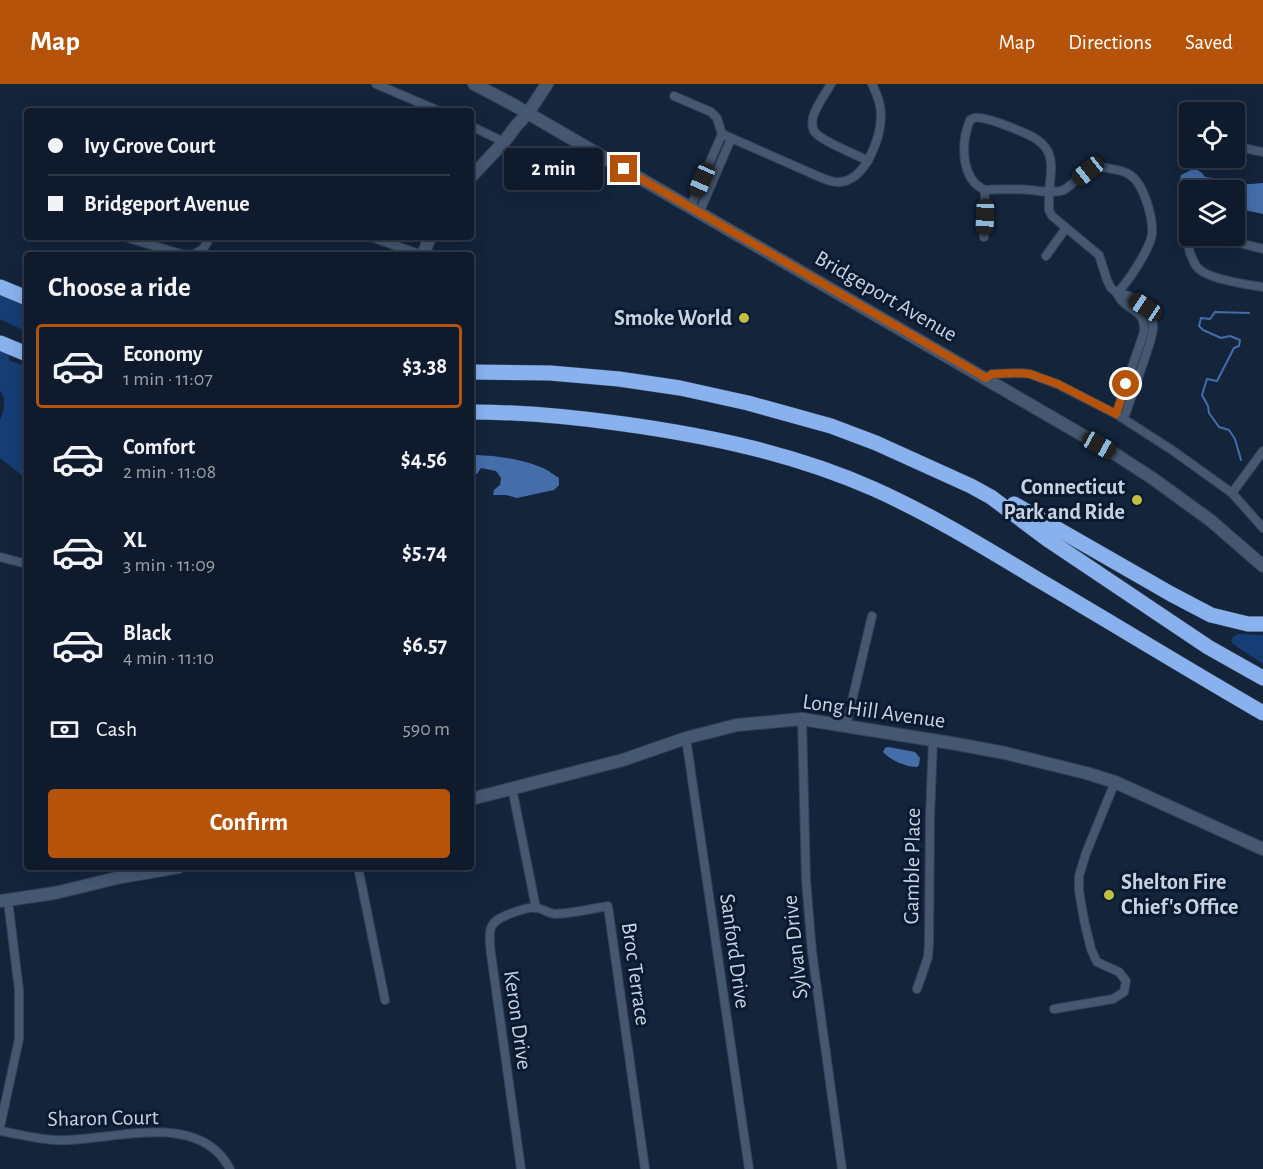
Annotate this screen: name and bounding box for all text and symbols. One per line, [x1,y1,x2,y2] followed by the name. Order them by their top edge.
[30,28,80,56] text: Map
[999,32,1035,53] text: Map
[1068,32,1152,53] text: Directions
[1185,32,1233,53] text: Saved
[1179,102,1245,246] map controls
[1179,102,1245,168] button: locate
[84,135,216,157] text: Ivy Grove Court
[504,148,603,190] callout: 2 min
[1068,153,1108,189] car
[610,155,637,182] route end
[531,159,576,179] text: 2 min
[686,160,718,200] car
[1179,180,1245,246] button: layers
[84,193,250,215] text: Bridgeport Avenue
[975,199,995,235] car
[811,246,961,346] street label: Bridgeport Avenue
[48,274,191,301] text: Choose a ride
[1125,289,1165,325] car
[614,307,732,329] place label: Smoke World
[737,311,751,325] marker: Smoke World
[51,339,105,393] icon: car
[123,343,203,365] text: Economy
[402,355,447,377] text: $3.38
[123,369,213,389] text: 1 min · 11:07
[1112,370,1139,397] route start
[1079,428,1119,462] car
[51,432,105,486] icon: car
[123,436,195,458] text: Comfort
[401,448,447,470] text: $4.56
[123,462,216,482] text: 2 min · 11:08
[1004,476,1126,523] place label: Connecticut Park and Ride
[1130,493,1144,507] marker: Connecticut Park and Ride
[51,525,105,579] icon: car
[123,529,146,551] text: XL
[402,541,447,563] text: $5.74
[123,555,215,575] text: 3 min · 11:09
[51,618,105,672] icon: car
[123,622,171,644] text: Black
[402,634,447,656] text: $6.57
[123,648,214,668] text: 4 min · 11:10
[801,690,947,732] street label: Long Hill Avenue
[48,713,81,746] icon: cash
[96,718,137,740] text: Cash
[402,719,450,739] text: 590 m
[48,789,450,858] button: Confirm
[900,807,924,925] street label: Gamble Place
[1121,871,1238,918] place label: Shelton Fire Chief's Office
[1102,888,1116,902] marker: Shelton Fire Chief's Office
[716,892,754,1010] street label: Sanford Drive
[779,894,811,1000] street label: Sylvan Drive
[618,921,654,1027] street label: Broc Terrace
[500,969,536,1071] street label: Keron Drive
[47,1106,159,1130] street label: Sharon Court

